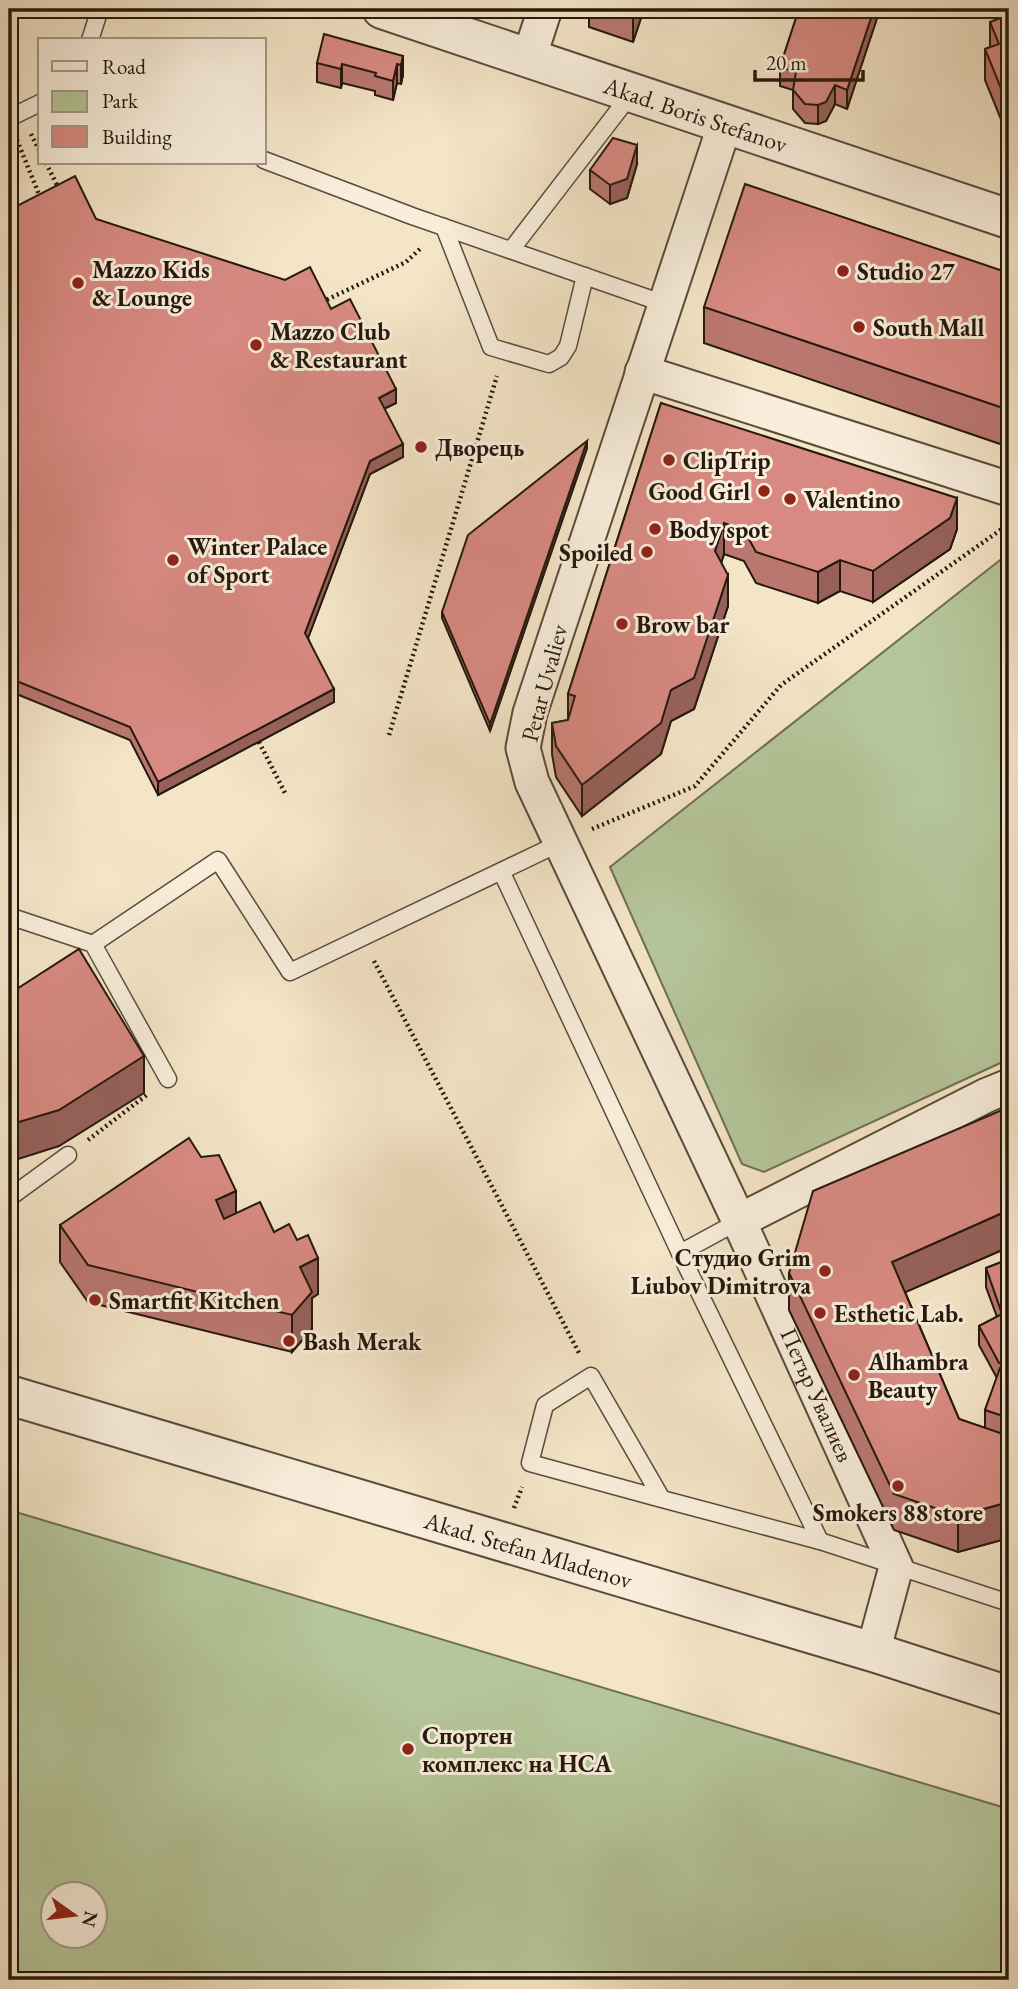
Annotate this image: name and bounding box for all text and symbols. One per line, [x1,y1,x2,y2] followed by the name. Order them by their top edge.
[38,38,266,164] legend
[755,38,864,82] scale bar
[766,49,807,76] text: 20 m
[102,53,146,80] text: Road
[599,69,792,159] street label: Akad. Boris Stefanov
[102,87,139,114] text: Park
[102,123,172,150] text: Building
[92,254,210,314] place label: Mazzo Kids & Lounge
[857,256,955,287] place label: Studio 27
[835,263,851,279] marker: Studio 27
[70,275,86,291] marker: Mazzo Kids & Lounge
[873,312,984,343] place label: South Mall
[270,316,407,375] place label: Mazzo Club & Restaurant
[851,319,867,335] marker: South Mall
[248,337,264,353] marker: Mazzo Club & Restaurant
[435,432,524,463] place label: Дворець
[413,439,429,455] marker: Дворець
[683,445,771,476] place label: ClipTrip
[661,452,677,468] marker: ClipTrip
[649,476,750,507] place label: Good Girl
[756,483,772,499] marker: Good Girl
[804,484,900,515] place label: Valentino
[782,491,798,507] marker: Valentino
[669,514,769,546] place label: Body spot
[647,521,663,537] marker: Body spot
[187,531,327,590] place label: Winter Palace of Sport
[559,537,634,568] place label: Spoiled
[639,544,655,560] marker: Spoiled
[165,552,181,568] marker: Winter Palace of Sport
[636,609,730,640] place label: Brow bar
[614,616,630,632] marker: Brow bar
[513,620,575,745] street label: Petar Uvaliev
[631,1242,811,1301] place label: Студио Grim Liubov Dimitrova
[817,1263,833,1279] marker: Студио Grim Liubov Dimitrova
[109,1285,280,1316] place label: Smartfit Kitchen
[87,1292,103,1308] marker: Smartfit Kitchen
[834,1298,964,1329] place label: Esthetic Lab.
[812,1305,828,1321] marker: Esthetic Lab.
[774,1322,862,1466] street label: Петър Увалиев
[303,1326,422,1357] place label: Bash Merak
[281,1333,297,1349] marker: Bash Merak
[867,1346,969,1406] place label: Alhambra Beauty
[846,1367,862,1383] marker: Alhambra Beauty
[890,1478,906,1494] marker: Smokers 88 store
[813,1497,983,1528] place label: Smokers 88 store
[420,1504,637,1595] street label: Akad. Stefan Mladenov
[422,1720,612,1779] place label: Спортен комплекс на НСА
[400,1741,416,1757] marker: Спортен комплекс на НСА
[38,1881,108,1951] north arrow
[76,1909,104,1930] text: N

